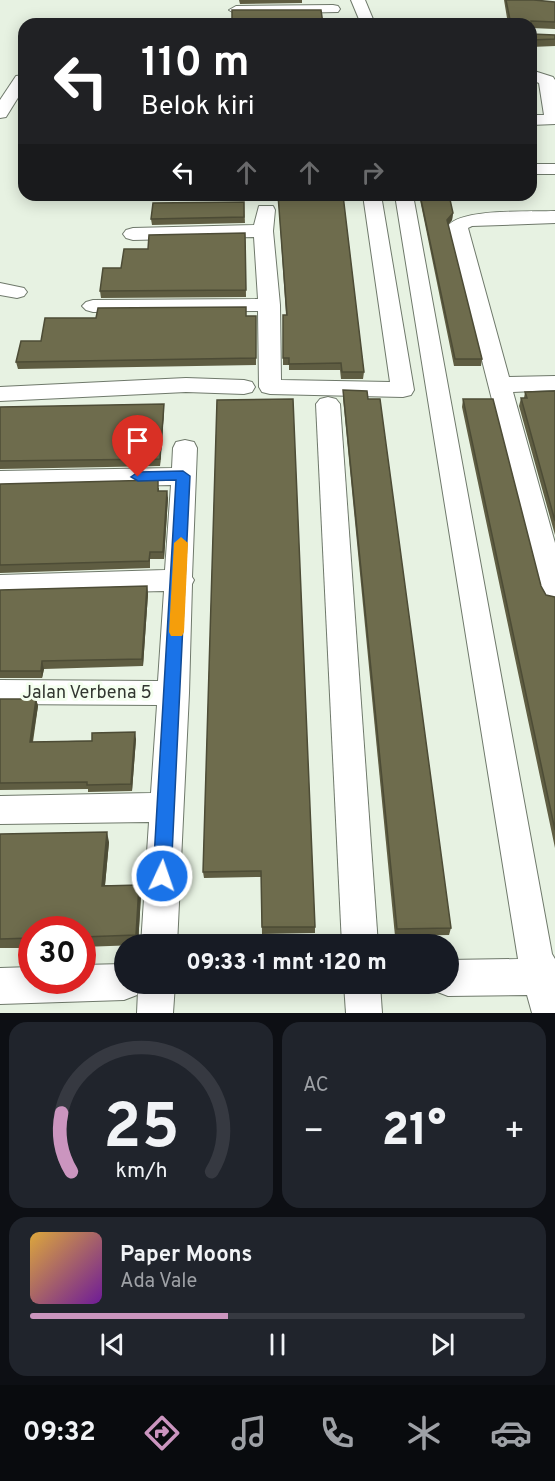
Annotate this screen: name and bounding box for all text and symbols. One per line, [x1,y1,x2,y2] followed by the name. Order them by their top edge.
[141,38,250,91] text: 110 m
[42,42,120,120] icon: left
[141,90,255,124] text: Belok kiri
[167,156,200,189] icon: left
[230,156,263,189] icon: ahead
[293,156,326,189] icon: ahead
[356,156,389,189] icon: right
[112,415,163,477] pin
[121,424,154,457] icon: arrive
[22,682,152,705] street label: Jalan Verbena 5
[130,844,194,908] position arrow
[18,916,96,994] speed limit sign: 30
[186,950,387,977] text: 09:33 · 1 mnt · 120 m
[303,1073,329,1099] text: AC
[103,1091,179,1170] text: 25
[382,1104,446,1161] text: 21°
[303,1112,324,1154] text: −
[504,1112,525,1154] text: +
[115,1158,167,1185] text: km/h
[120,1242,252,1269] text: Paper Moons
[120,1269,197,1295] text: Ada Vale
[96,1328,129,1361] icon: previous
[261,1328,294,1361] icon: pause
[426,1328,459,1361] icon: next
[141,1412,183,1454] icon: directions
[228,1412,270,1454] icon: music
[316,1412,358,1454] icon: phone
[403,1412,445,1454] icon: climate
[490,1412,532,1454] icon: car
[23,1416,96,1450] text: 09:32

